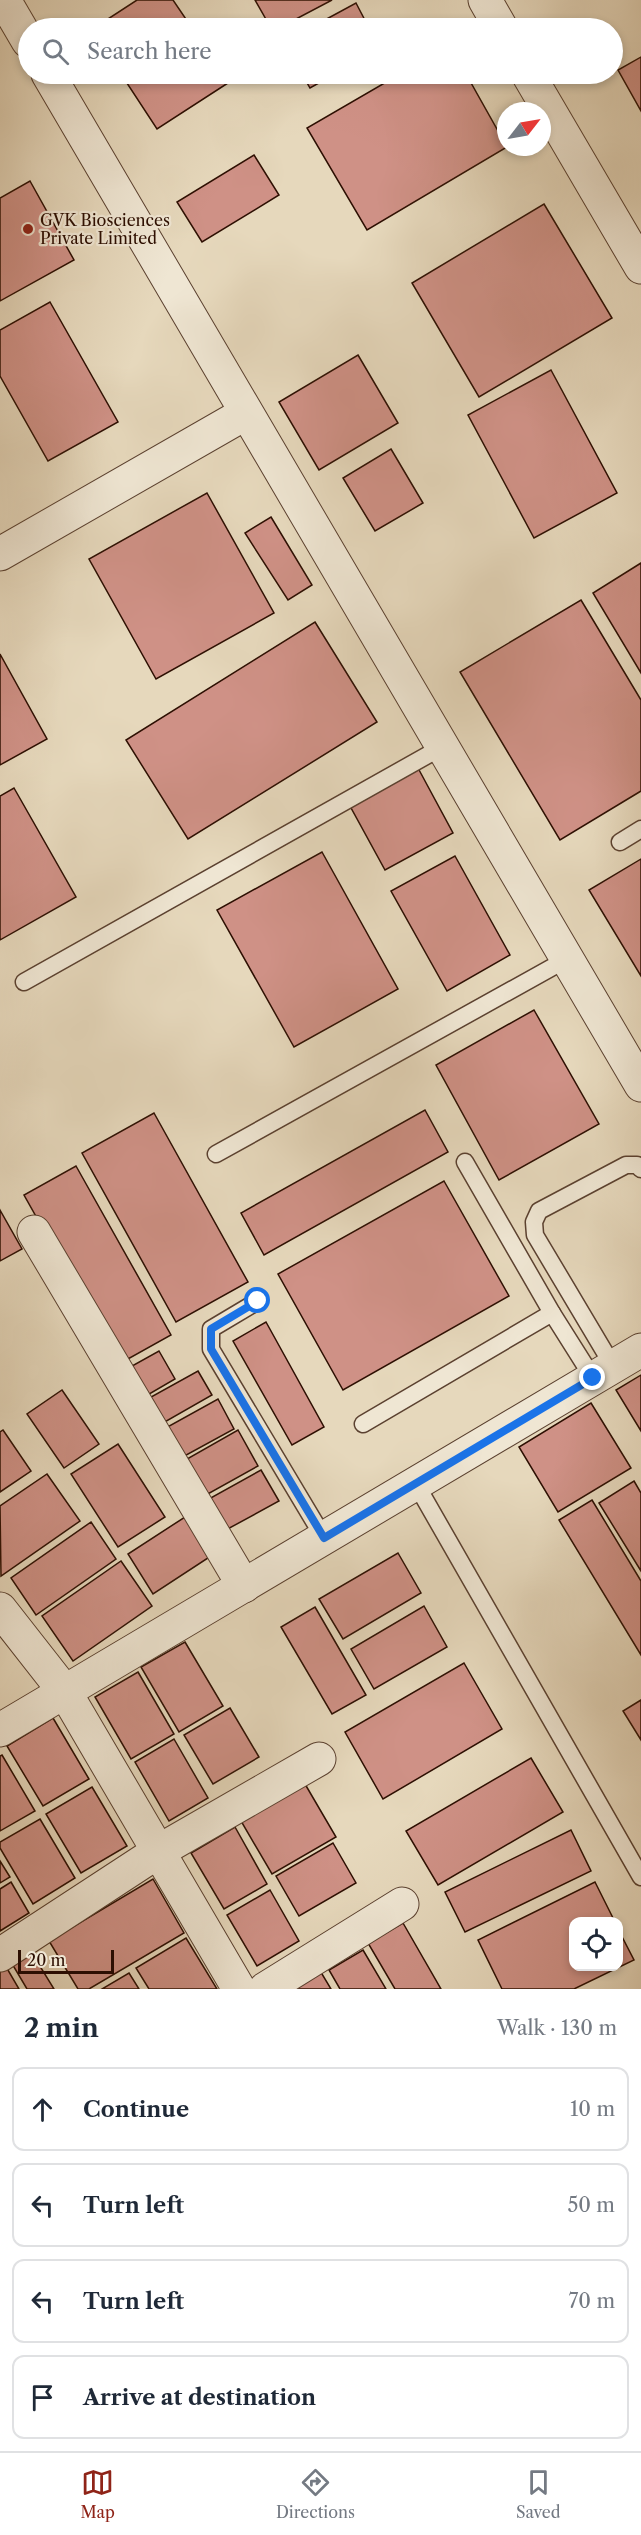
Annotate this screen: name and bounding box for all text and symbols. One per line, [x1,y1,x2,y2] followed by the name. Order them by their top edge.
[18,18,623,84] search box
[39,35,72,68] icon: search
[87,38,212,65] text: Search here
[497,102,551,156] north arrow
[40,210,170,248] place label: GVK Biosciences Private Limited
[21,222,35,236] marker: GVK Biosciences Private Limited
[244,1287,270,1313] route start
[579,1364,605,1390] route end
[569,1917,623,1971] map controls
[569,1917,623,1971] button: locate
[18,1947,114,1974] scale bar
[27,1950,66,1970] text: 20 m
[24,2012,99,2044] text: 2 min
[497,2016,617,2040] text: Walk · 130 m
[26,2093,59,2126] icon: ahead
[83,2096,189,2123] text: Continue
[570,2097,615,2121] text: 10 m
[26,2189,59,2222] icon: left
[83,2192,184,2219] text: Turn left
[568,2193,615,2217] text: 50 m
[26,2285,59,2318] icon: left
[83,2288,184,2315] text: Turn left
[569,2289,615,2313] text: 70 m
[26,2381,59,2414] icon: arrive
[83,2384,316,2411] text: Arrive at destination
[81,2466,115,2522] tab: Map
[276,2466,355,2522] tab: Directions
[516,2466,560,2522] tab: Saved

